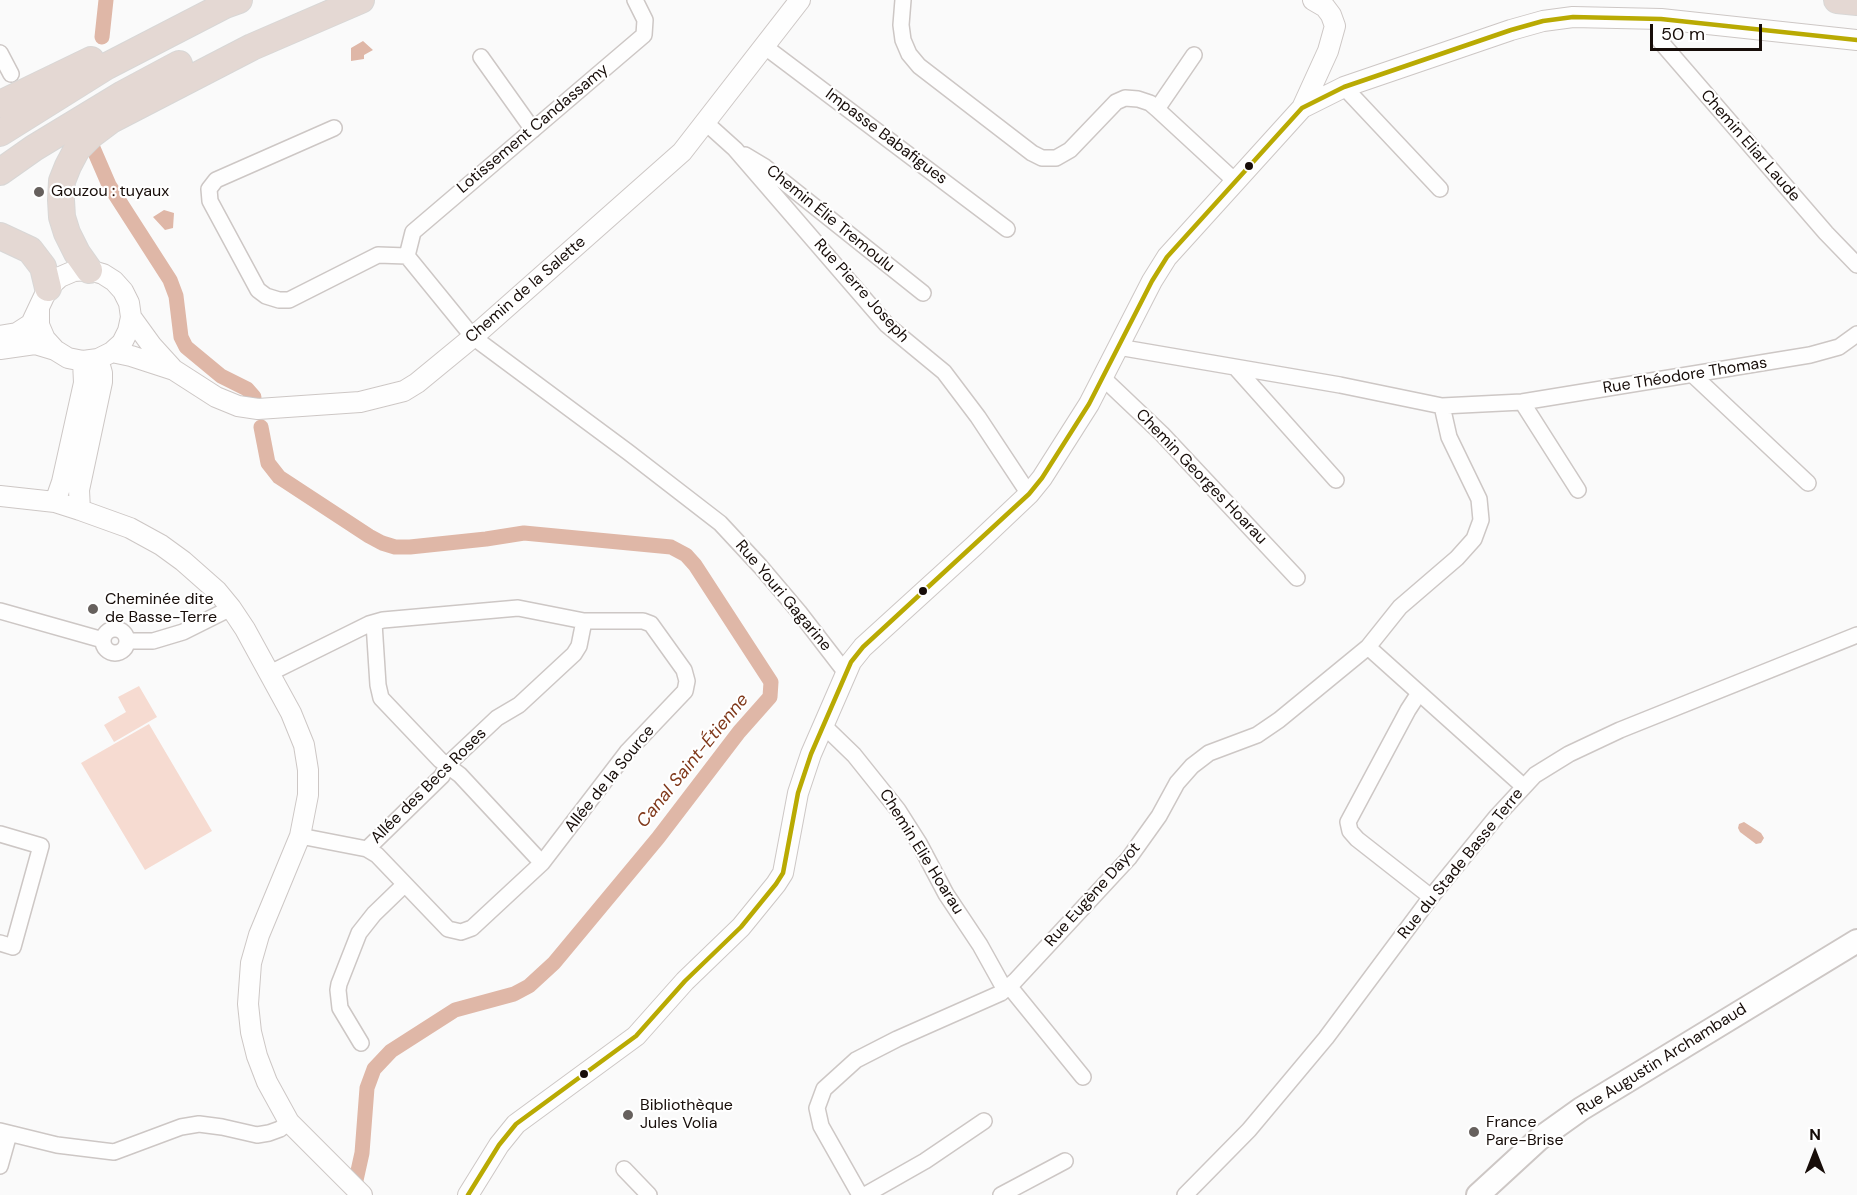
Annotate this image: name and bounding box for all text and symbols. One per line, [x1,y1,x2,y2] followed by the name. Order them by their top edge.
[1653,12,1766,50] scale bar
[1661,22,1705,46] text: 50 m
[454,60,612,198] street label: Lotissement Candassamy
[821,85,951,189] street label: Impasse Babafigues
[1696,86,1804,206] street label: Chemin Eliar Laude
[1243,160,1255,172] unlabelled marker
[762,161,898,277] street label: Chemin Élie Tremoulu
[51,182,169,202] place label: Gouzou : tuyaux
[32,185,46,199] marker: Gouzou : tuyaux
[462,233,590,347] street label: Chemin de la Salette
[809,235,913,347] street label: Rue Pierre Joseph
[1602,354,1768,398] street label: Rue Théodore Thomas
[1131,405,1271,549] street label: Chemin Georges Hoarau
[731,537,835,655] street label: Rue Youri Gagarine
[917,585,929,597] unlabelled marker
[105,590,217,628] place label: Cheminée dite de Basse-Terre
[86,602,100,616] marker: Cheminée dite de Basse-Terre
[632,690,754,832] water label: Canal Saint-Étienne
[561,722,659,836] street label: Allée de la Source
[367,724,491,848] street label: Allée des Becs Roses
[1394,785,1528,943] street label: Rue du Stade Basse Terre
[875,786,967,918] street label: Chemin Elie Hoarau
[1041,839,1145,951] street label: Rue Eugène Dayot
[1574,1000,1750,1120] street label: Rue Augustin Archambaud
[578,1068,590,1080] unlabelled marker
[640,1096,733,1134] place label: Bibliothèque Jules Volia
[621,1108,635,1122] marker: Bibliothèque Jules Volia
[1486,1113,1564,1151] place label: France Pare-Brise
[1785,1123,1845,1183] north arrow
[1809,1124,1821,1145] text: N
[1467,1125,1481,1139] marker: France Pare-Brise

